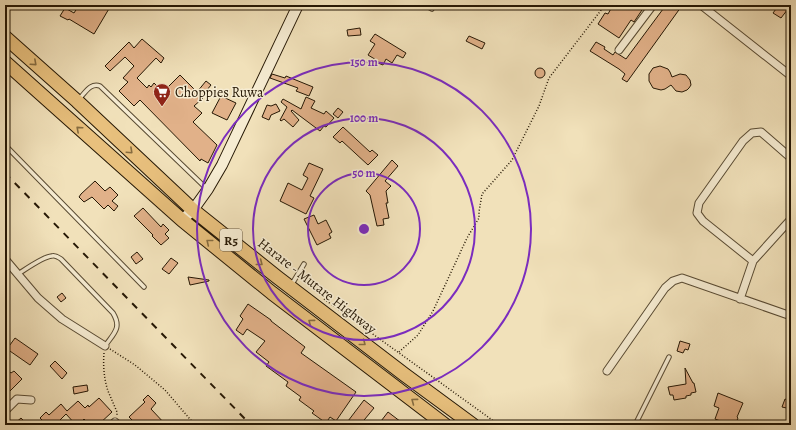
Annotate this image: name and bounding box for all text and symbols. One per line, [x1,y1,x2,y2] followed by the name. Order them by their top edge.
[350,54,378,70] text: 150 m
[29,58,37,65] one-way arrow
[152,82,172,107] supermarket icon: Choppies Ruwa
[175,83,264,102] place label: Choppies Ruwa
[350,110,378,126] text: 100 m
[76,126,84,134] one-way arrow
[125,146,133,153] one-way arrow
[352,165,376,181] text: 50 m
[357,222,371,236] centre of rings
[220,229,242,251] road number: R5
[254,234,381,339] street label: Harare - Mutare Highway
[206,240,213,247] one-way arrow
[255,258,262,265] one-way arrow
[308,320,315,327] one-way arrow
[358,338,365,345] one-way arrow
[412,399,419,406] one-way arrow

